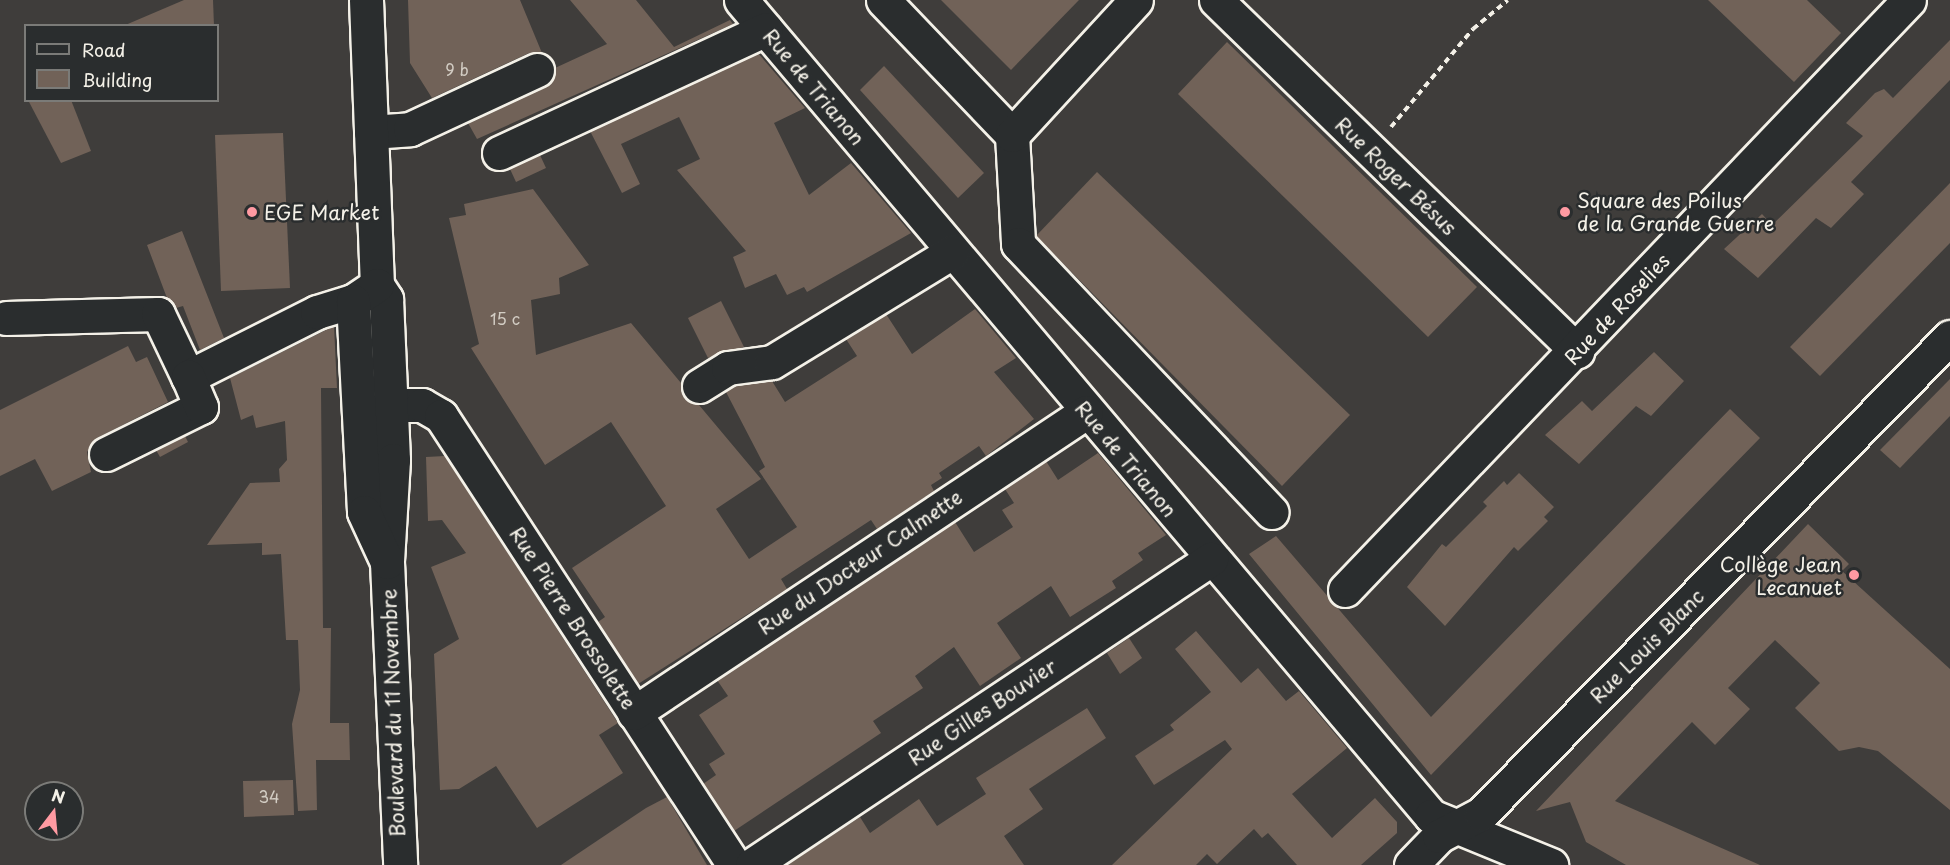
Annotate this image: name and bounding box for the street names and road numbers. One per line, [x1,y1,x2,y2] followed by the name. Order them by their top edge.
[757,23,871,151] street label: Rue de Trianon
[1330,112,1462,240] street label: Rue Roger Bésus
[1558,247,1676,371] street label: Rue de Roselies
[1069,395,1183,523] street label: Rue de Trianon
[752,484,968,640] street label: Rue du Docteur Calmette
[505,522,641,714] street label: Rue Pierre Brossolette
[1584,583,1710,709] street label: Rue Louis Blanc
[377,587,409,839] street label: Boulevard du 11 Novembre
[902,653,1062,771] street label: Rue Gilles Bouvier

